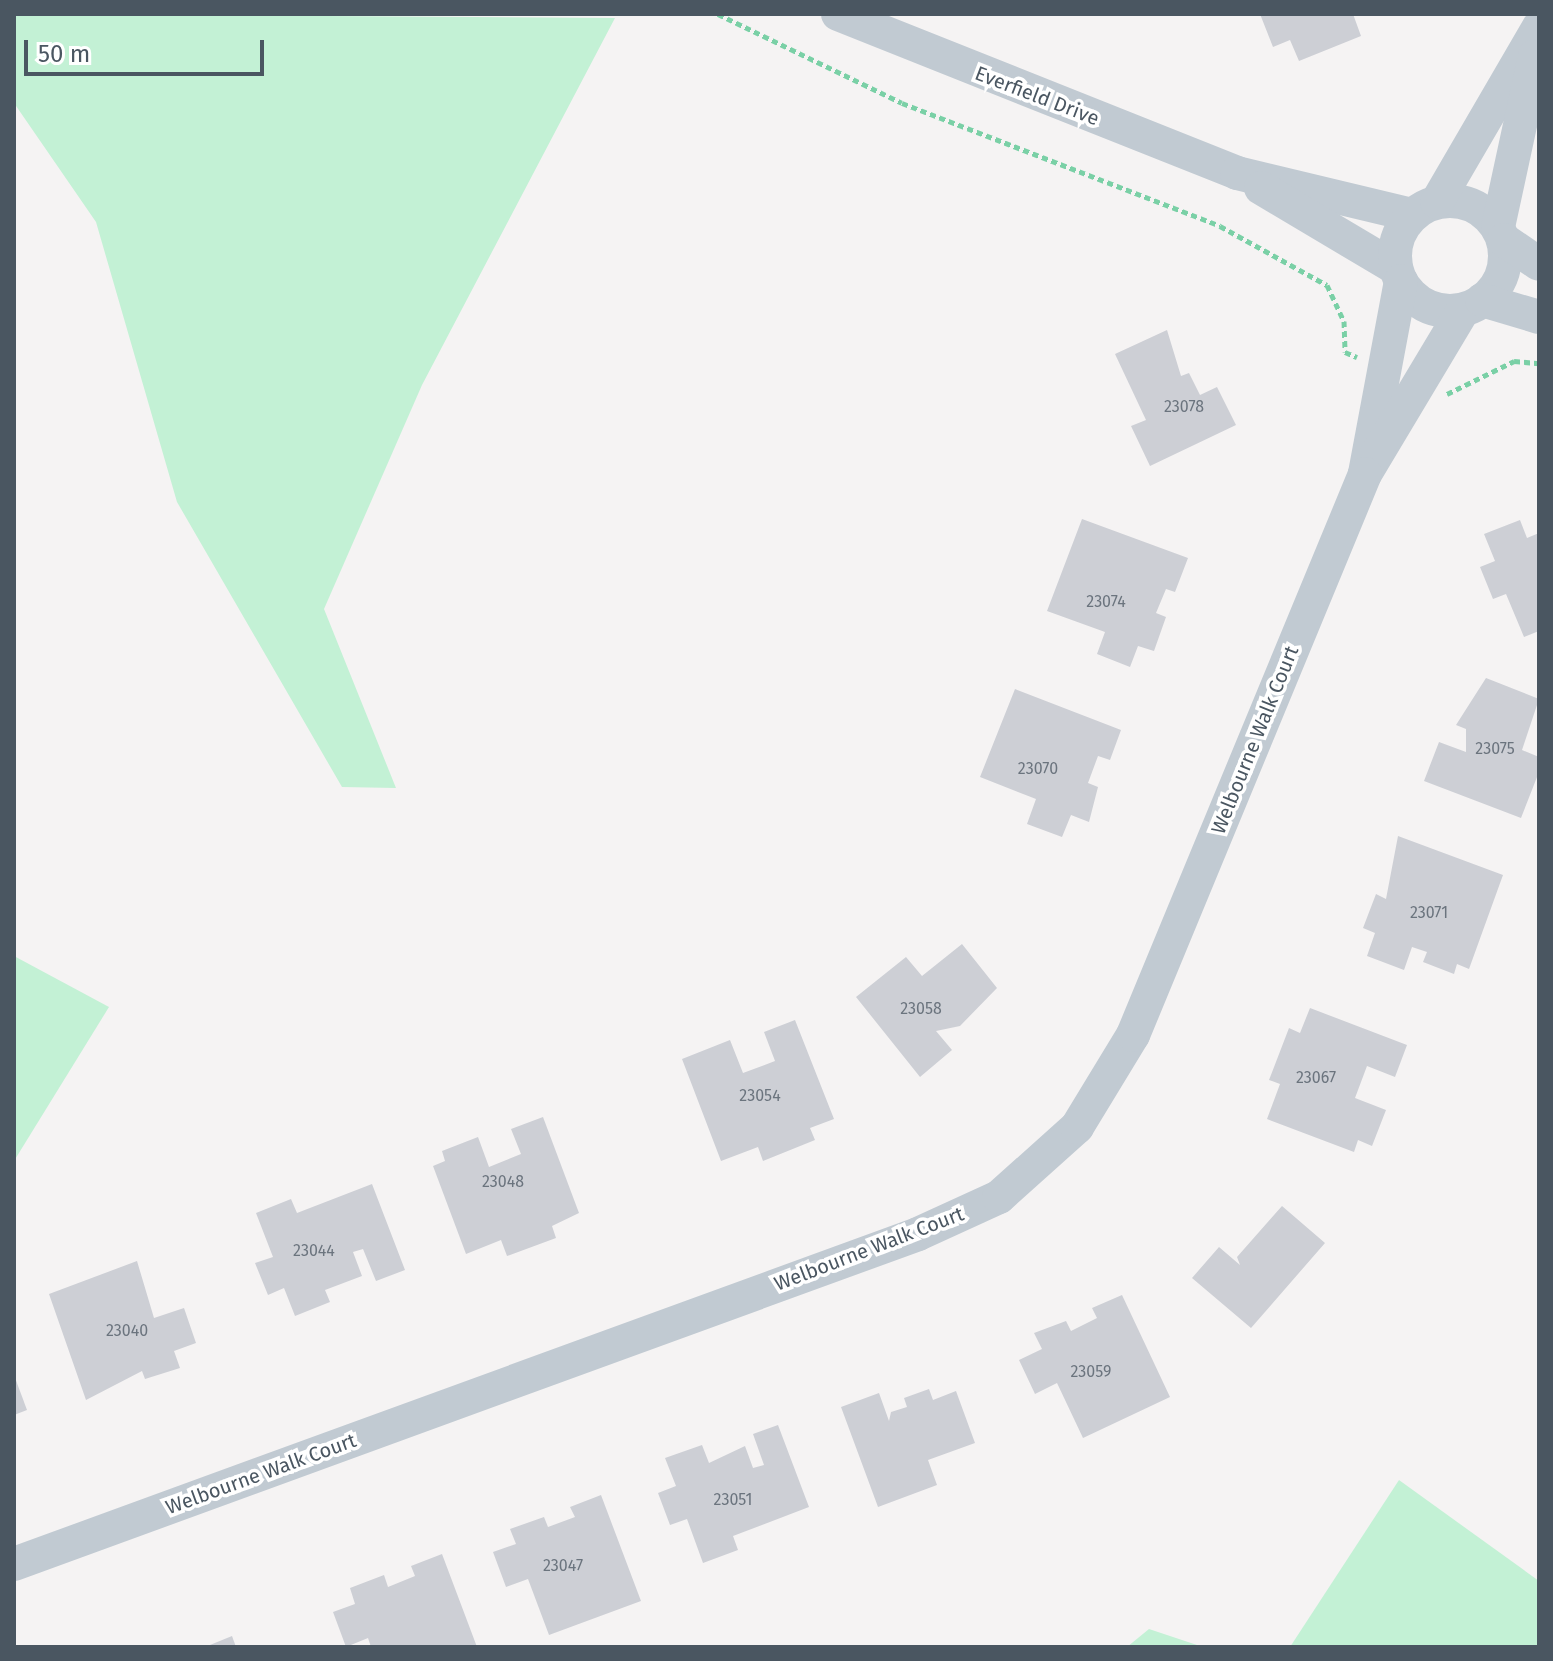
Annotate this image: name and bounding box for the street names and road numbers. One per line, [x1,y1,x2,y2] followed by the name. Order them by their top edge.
[972,61,1102,131] street label: Everfield Drive
[1206,642,1304,838] street label: Welbourne Walk Court
[771,1202,967,1296] street label: Welbourne Walk Court
[162,1428,360,1520] street label: Welbourne Walk Court

